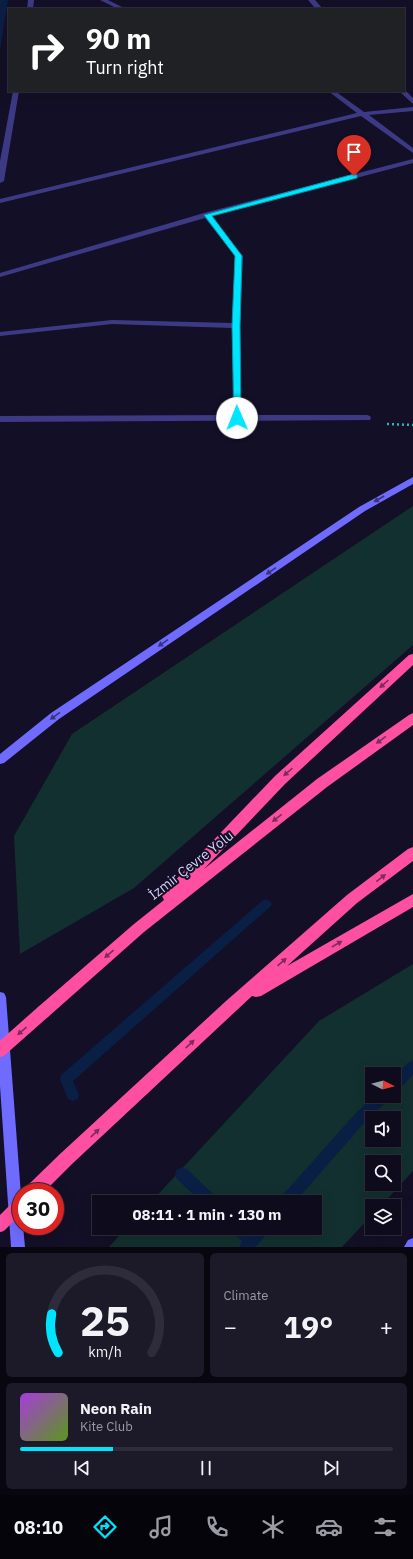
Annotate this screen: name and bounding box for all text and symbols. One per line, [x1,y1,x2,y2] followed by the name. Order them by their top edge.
[86,20,151,57] text: 90 m
[20,24,72,76] icon: right
[86,56,164,79] text: Turn right
[337,135,371,176] pin
[343,141,365,163] icon: arrive
[216,397,258,439] position arrow
[373,496,385,503] one-way arrow
[266,567,276,575] one-way arrow
[158,639,168,647] one-way arrow
[379,680,389,689] one-way arrow
[50,712,60,720] one-way arrow
[376,736,387,745] one-way arrow
[283,768,294,777] one-way arrow
[272,814,283,823] one-way arrow
[145,826,237,904] street label: İzmir Çevre Yolu
[375,873,386,882] one-way arrow
[331,940,343,947] one-way arrow
[104,949,115,958] one-way arrow
[276,957,287,966] one-way arrow
[16,1026,27,1035] one-way arrow
[185,1039,195,1049] one-way arrow
[365,1067,401,1103] north arrow
[365,1067,401,1235] map controls
[365,1111,401,1147] button: sound
[89,1128,100,1137] one-way arrow
[365,1155,401,1191] button: search
[12,1183,64,1235] speed limit sign: 30
[365,1199,401,1235] button: layers
[133,1205,281,1224] text: 08:11 · 1 min · 130 m
[224,1287,268,1304] text: Climate
[80,1293,130,1347] text: 25
[283,1307,333,1346] text: 19°
[224,1312,237,1341] text: −
[380,1312,393,1341] text: +
[88,1342,122,1361] text: km/h
[80,1399,152,1418] text: Neon Rain
[80,1418,133,1435] text: Kite Club
[71,1457,93,1479] icon: previous
[195,1457,217,1479] icon: pause
[320,1457,342,1479] icon: next
[91,1513,119,1541] icon: directions
[147,1513,175,1541] icon: music
[203,1513,231,1541] icon: phone
[259,1513,287,1541] icon: climate
[315,1513,343,1541] icon: car
[371,1513,399,1541] icon: filters
[14,1516,63,1539] text: 08:10

